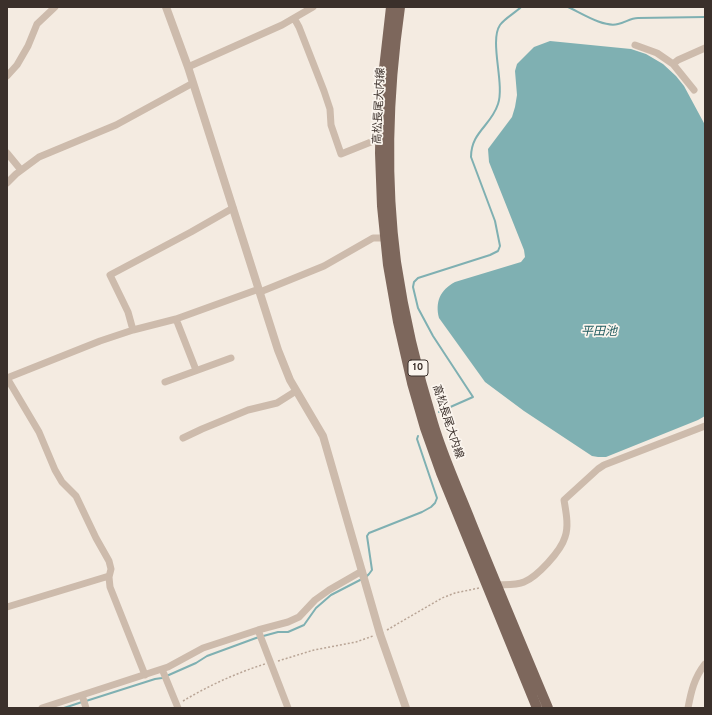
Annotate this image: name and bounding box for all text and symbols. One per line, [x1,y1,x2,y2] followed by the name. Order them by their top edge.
[371,67,389,145] street label: 高松長尾大内線
[581,326,617,340] water label: 平田池
[408,360,428,376] road number: 10
[429,383,465,461] street label: 高松長尾大内線

